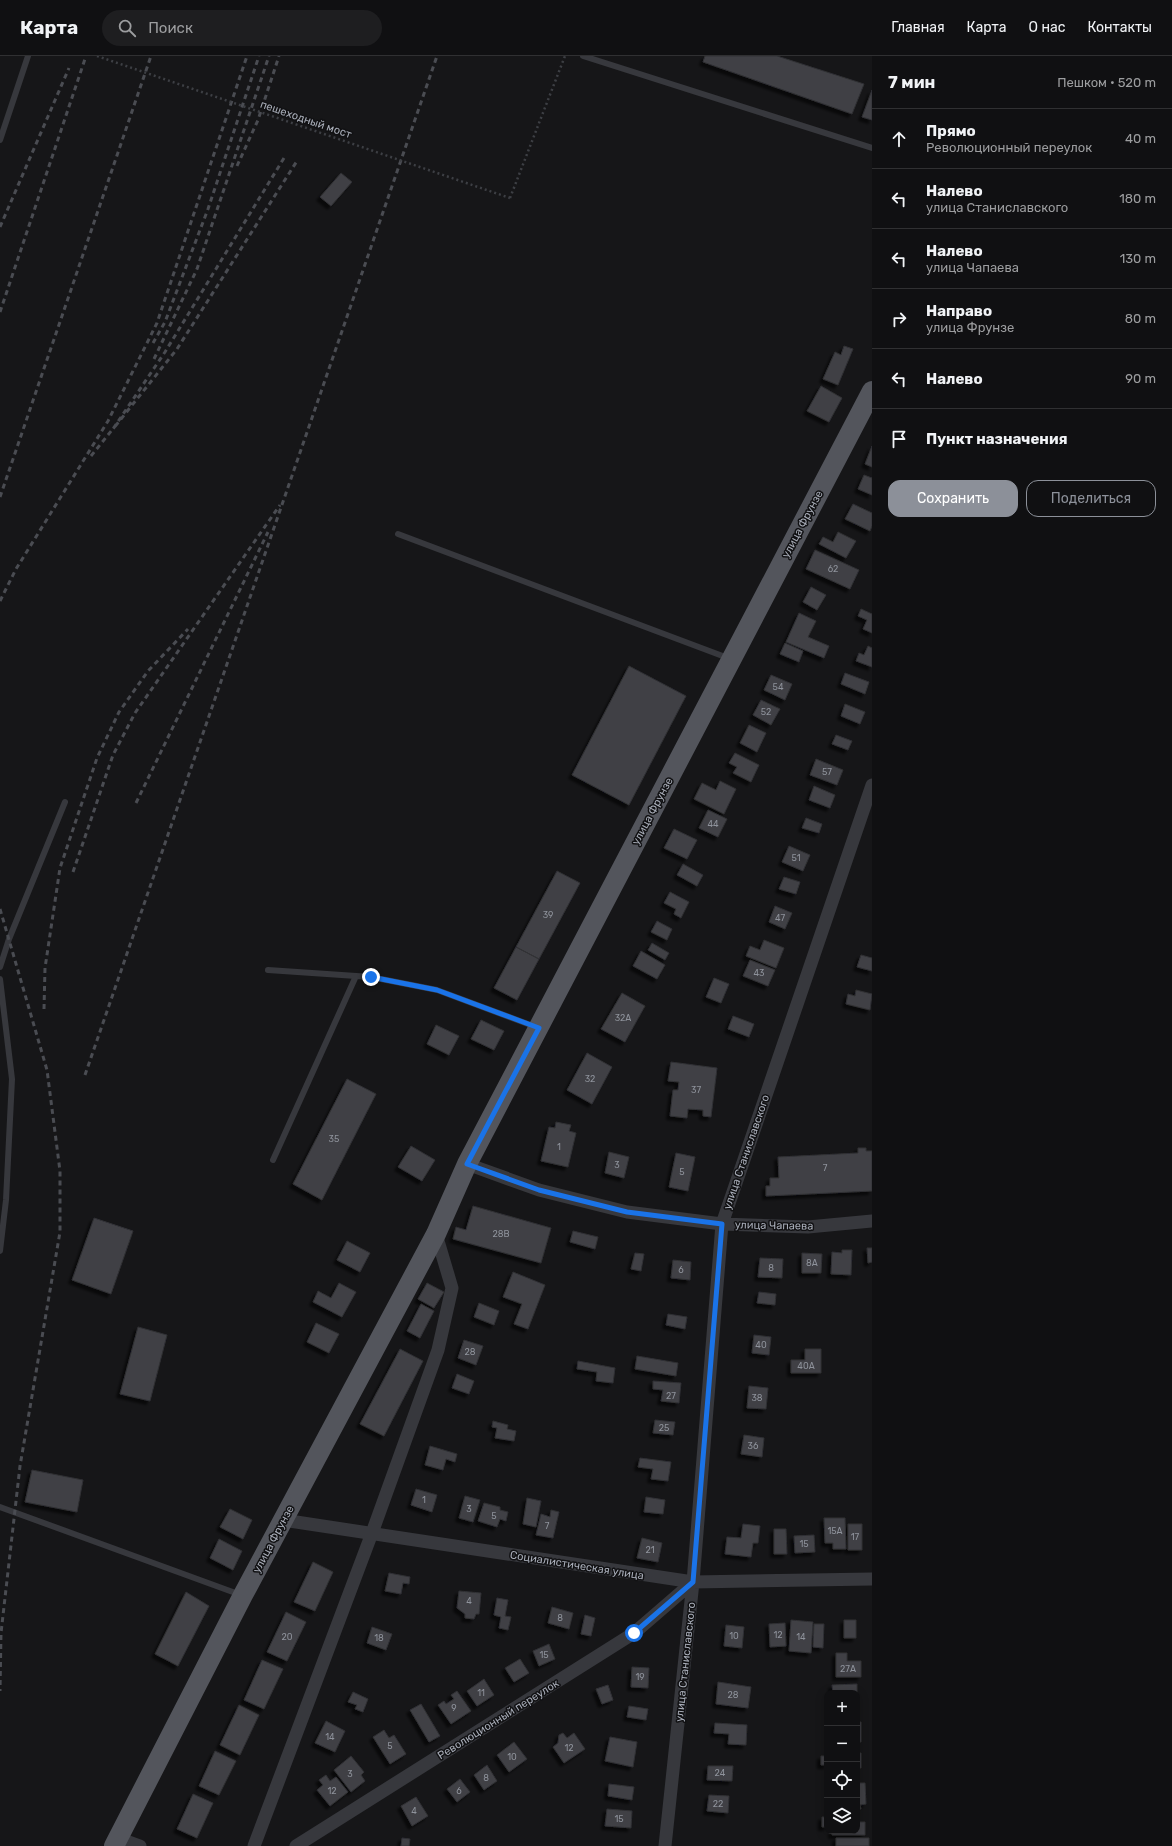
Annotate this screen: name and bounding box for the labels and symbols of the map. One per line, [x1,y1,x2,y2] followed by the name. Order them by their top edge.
[258,98,354,141] street label: пешеходный мост
[779,488,826,560] street label: улица Фрунзе
[828,564,838,574] house number: 62
[773,682,784,692] house number: 54
[761,707,771,717] house number: 52
[822,767,832,777] house number: 57
[629,775,676,847] street label: улица Фрунзе
[707,819,719,829] house number: 44
[791,853,801,863] house number: 51
[543,910,553,920] house number: 39
[775,913,785,923] house number: 47
[362,968,380,986] route end
[754,968,765,978] house number: 43
[615,1013,631,1023] house number: 32А
[585,1074,595,1084] house number: 32
[691,1085,701,1095] house number: 37
[721,1093,772,1211] street label: улица Станиславского
[329,1134,339,1144] house number: 35
[557,1142,561,1152] house number: 1
[614,1160,620,1170] house number: 3
[823,1163,828,1173] house number: 7
[679,1167,685,1177] house number: 5
[735,1218,813,1233] street label: улица Чапаева
[492,1229,510,1239] house number: 28В
[806,1258,818,1268] house number: 8А
[768,1263,774,1273] house number: 8
[678,1265,684,1275] house number: 6
[755,1340,767,1350] house number: 40
[464,1347,476,1357] house number: 28
[797,1361,815,1371] house number: 40А
[666,1391,676,1401] house number: 27
[751,1393,763,1403] house number: 38
[659,1423,669,1433] house number: 25
[748,1441,759,1451] house number: 36
[422,1495,426,1505] house number: 1
[250,1503,297,1575] street label: улица Фрунзе
[466,1504,472,1514] house number: 3
[491,1511,497,1521] house number: 5
[545,1521,550,1531] house number: 7
[827,1526,843,1536] house number: 15А
[851,1532,860,1542] house number: 17
[799,1539,809,1549] house number: 15
[645,1545,655,1555] house number: 21
[509,1548,645,1582] street label: Социалистическая улица
[466,1596,472,1606] house number: 4
[673,1601,698,1723] street label: улица Станиславского
[557,1613,563,1623] house number: 8
[625,1624,643,1642] route start
[773,1630,783,1640] house number: 12
[729,1631,739,1641] house number: 10
[282,1632,293,1642] house number: 20
[796,1632,806,1642] house number: 14
[374,1633,384,1643] house number: 18
[539,1650,549,1660] house number: 15
[840,1664,856,1674] house number: 27А
[635,1672,645,1682] house number: 19
[435,1677,561,1762] street label: Революционный переулок
[477,1688,485,1698] house number: 11
[727,1690,739,1700] house number: 28
[451,1703,457,1713] house number: 9
[325,1732,335,1742] house number: 14
[387,1741,393,1751] house number: 5
[564,1743,574,1753] house number: 12
[507,1752,517,1762] house number: 10
[715,1768,726,1778] house number: 24
[347,1769,353,1779] house number: 3
[483,1773,489,1783] house number: 8
[327,1786,337,1796] house number: 12
[456,1786,462,1796] house number: 6
[713,1799,723,1809] house number: 22
[411,1806,417,1816] house number: 4
[614,1814,624,1824] house number: 15

